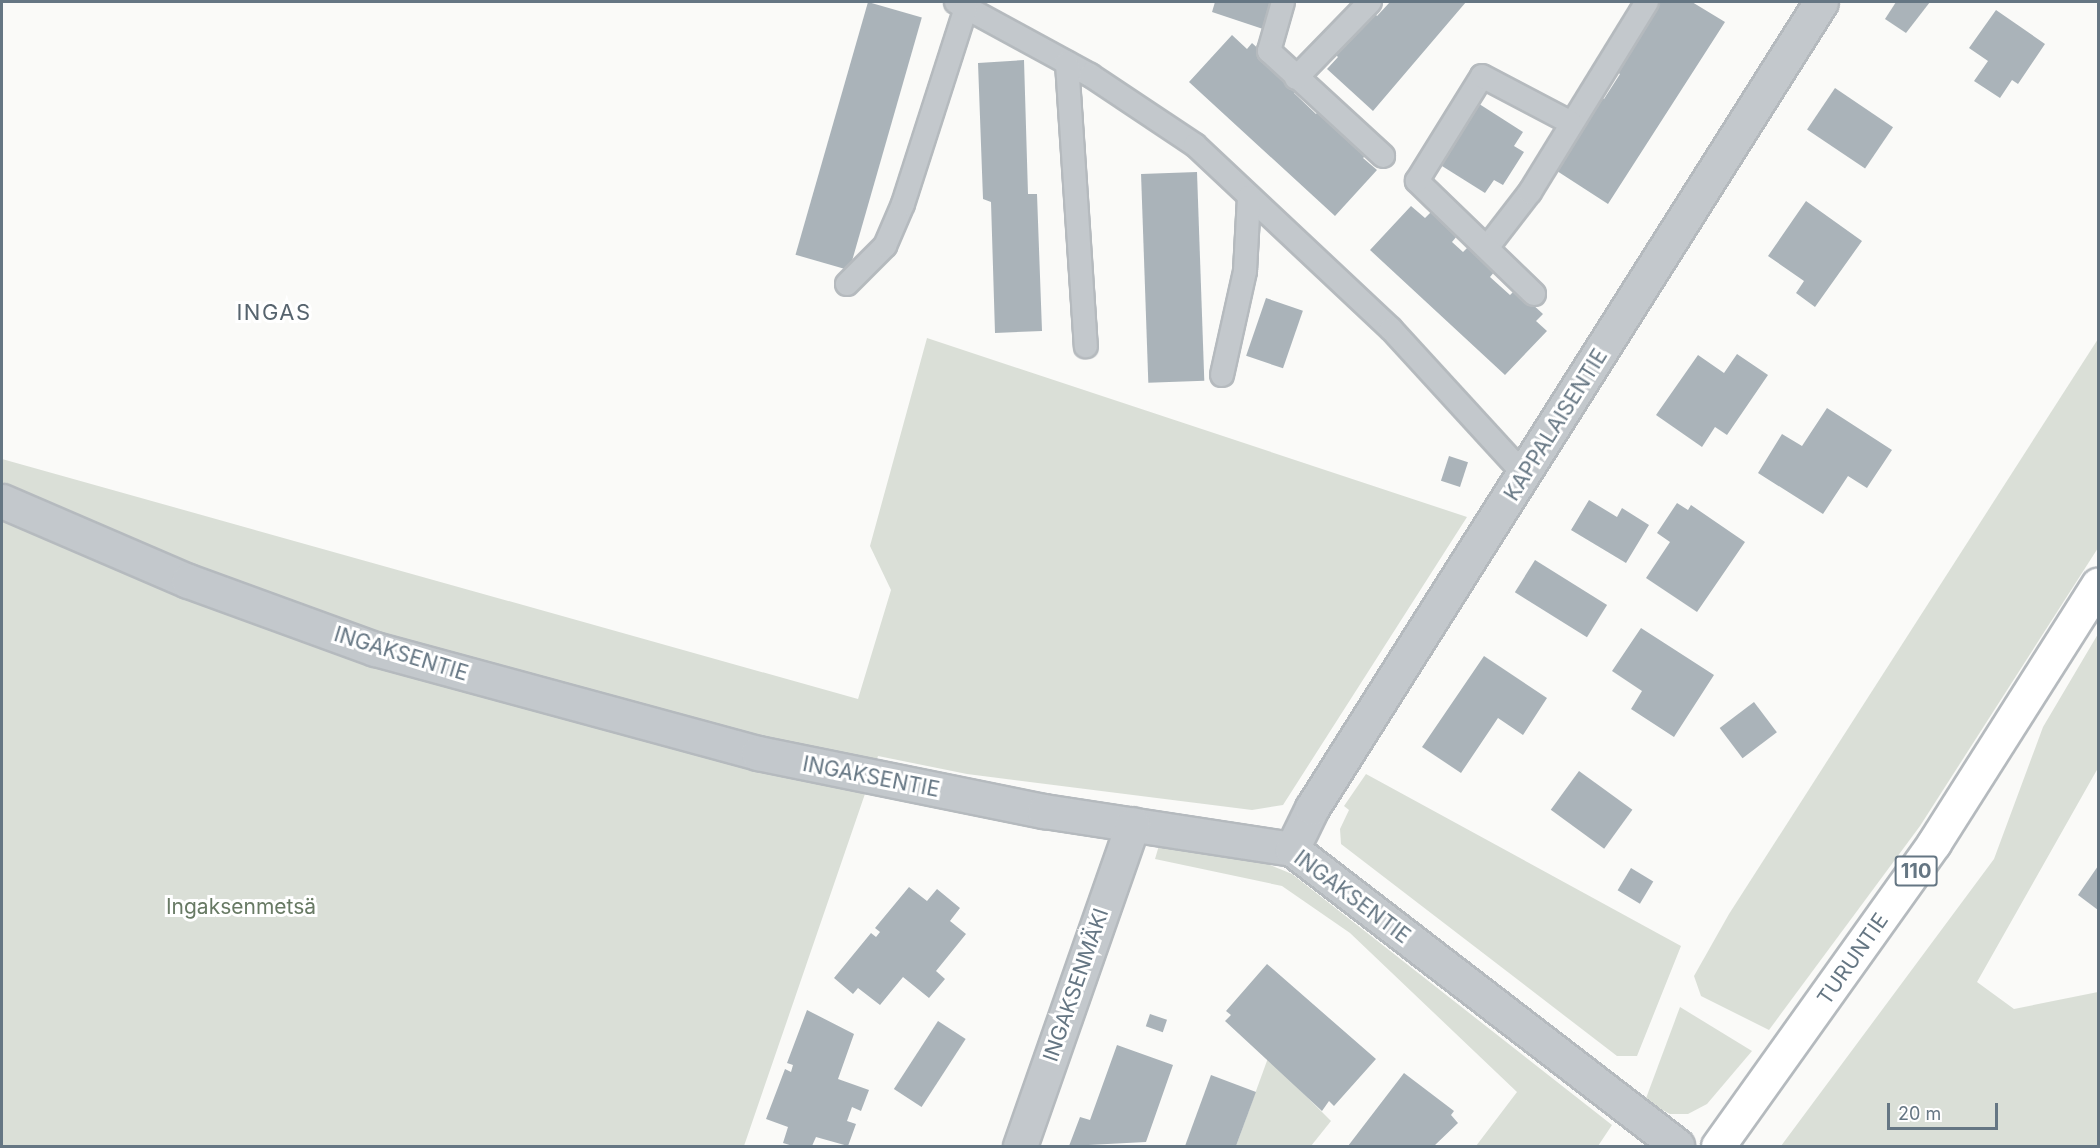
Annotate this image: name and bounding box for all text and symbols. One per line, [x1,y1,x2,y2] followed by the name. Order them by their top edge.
[236,300,312,326] district label: INGAS
[1499,344,1613,506] street label: KAPPALAISENTIE
[331,622,471,686] street label: INGAKSENTIE
[800,751,942,803] street label: INGAKSENTIE
[1289,845,1415,949] street label: INGAKSENTIE
[1894,854,1938,888] road number: 110
[166,894,316,920] park label: Ingaksenmetsä
[1038,905,1114,1065] street label: INGAKSENMÄKI
[1812,908,1894,1010] street label: TURUNTIE
[1890,1091,2001,1129] scale bar
[1898,1103,1941,1124] text: 20 m

